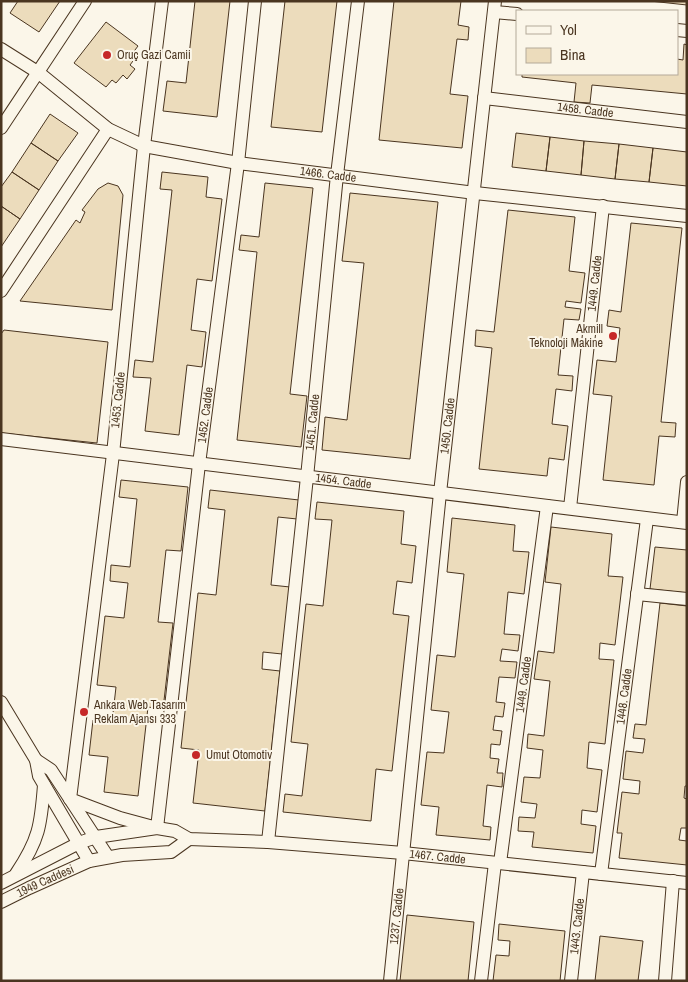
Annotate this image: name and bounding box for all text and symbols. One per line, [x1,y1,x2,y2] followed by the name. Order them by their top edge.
[516,10,678,75] legend
[560,19,577,40] text: Yol
[560,44,585,65] text: Bina
[117,47,191,63] place label: Oruç Gazi Camii
[101,49,113,61] marker: Oruç Gazi Camii
[556,99,614,121] street label: 1458. Cadde
[299,163,357,186] street label: 1466. Cadde
[584,254,606,312] street label: 1449. Cadde
[529,321,603,351] place label: Akmill Teknoloji Makine
[607,330,619,342] marker: Akmill Teknoloji Makine
[107,371,129,429] street label: 1453. Cadde
[194,386,217,444] street label: 1452. Cadde
[302,393,323,451] street label: 1451. Cadde
[436,397,459,455] street label: 1450. Cadde
[314,470,372,492] street label: 1454. Cadde
[512,655,535,714] street label: 1449. Cadde
[612,667,636,726] street label: 1448. Cadde
[93,697,186,727] place label: Ankara Web Tasarım Reklam Ajansı 333
[78,706,90,718] marker: Ankara Web Tasarım Reklam Ajansı 333
[206,747,272,763] place label: Umut Otomotiv
[190,749,202,761] marker: Umut Otomotiv
[409,846,467,868] street label: 1467. Cadde
[14,861,76,901] street label: 1949 Caddesi
[386,887,407,945] street label: 1237. Cadde
[566,897,588,955] street label: 1443. Cadde

